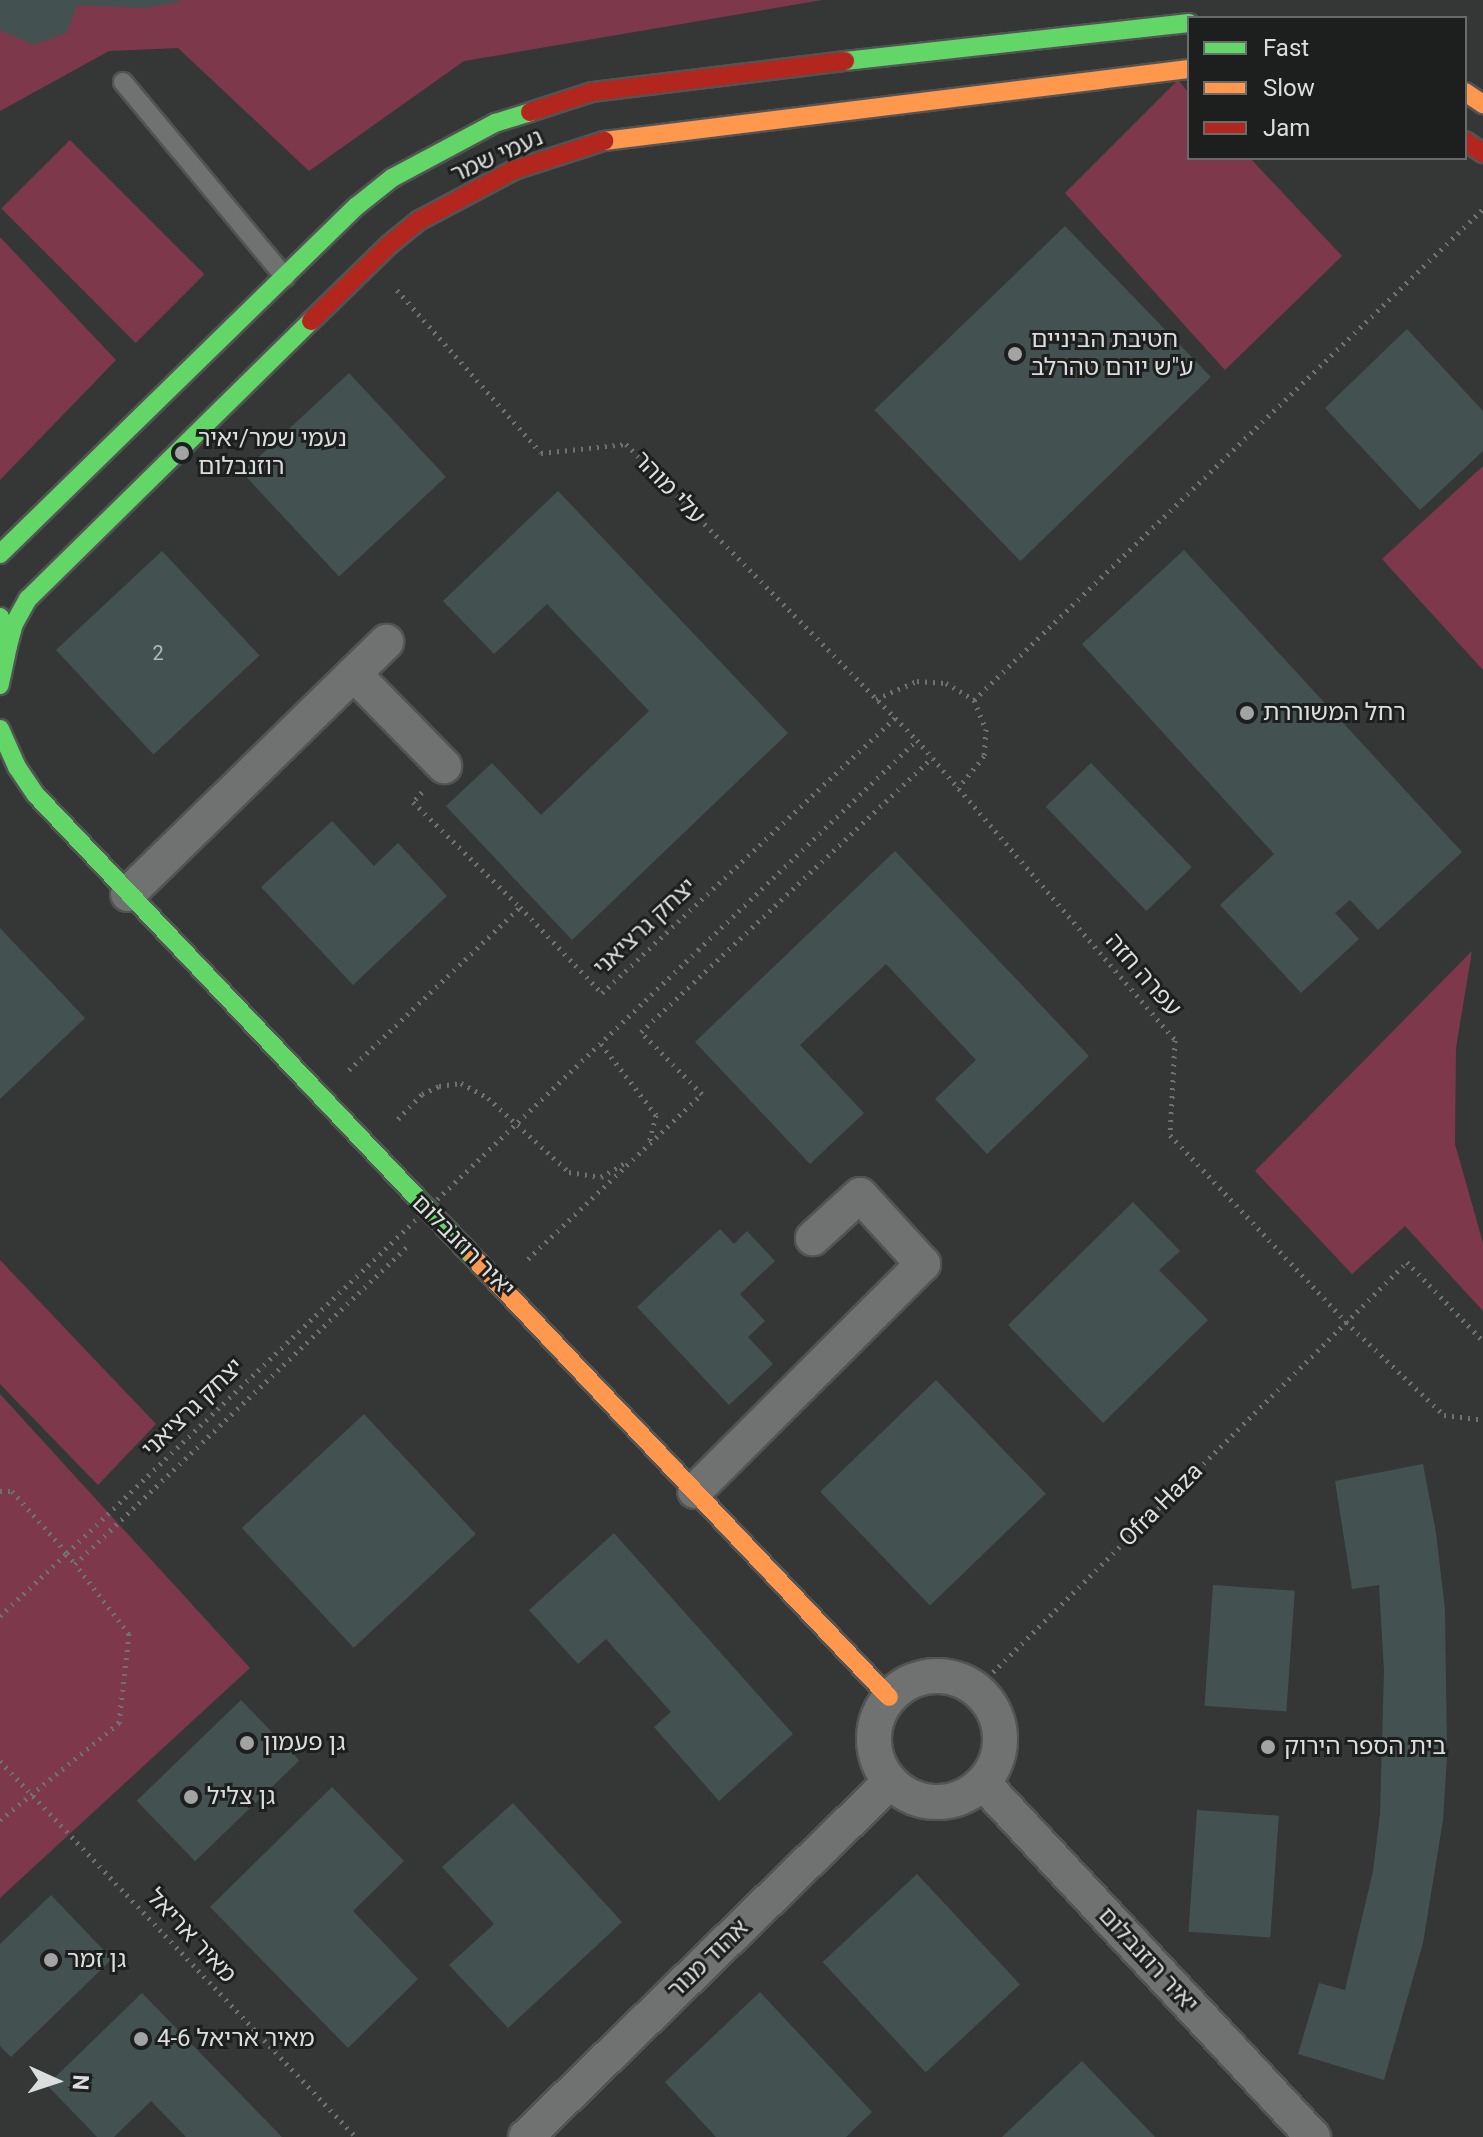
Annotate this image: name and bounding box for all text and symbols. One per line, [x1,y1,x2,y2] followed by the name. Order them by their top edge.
[1187,16,1467,160] legend
[1263,34,1309,62] text: Fast
[1263,74,1315,102] text: Slow
[1263,114,1310,142] text: Jam
[446,123,548,189] street label: נעמי שמר
[1031,326,1193,382] place label: חטיבת הביניים ע"ש יורם טהרלב
[1006,345,1024,363] marker: חטיבת הביניים ע"ש יורם טהרלב
[198,425,347,481] place label: נעמי שמר/יאיר רוזנבלום
[173,444,191,462] marker: נעמי שמר/יאיר רוזנבלום
[627,445,711,531] street label: עלי מוהר
[152,641,164,665] house number: 2
[1263,699,1406,727] place label: רחל המשוררת
[1238,704,1256,722] marker: רחל המשוררת
[588,872,702,982] street label: יצחק גרציאני
[1099,927,1187,1023] street label: עפרה חזה
[406,1189,520,1303] street label: יאיר רוזנבלום
[136,1353,250,1463] street label: יצחק גרציאני
[1113,1457,1209,1553] street label: Ofra Haza
[263,1729,345,1757] place label: גן פעמון
[1284,1733,1446,1761] place label: בית הספר הירוק
[238,1734,256,1752] marker: גן פעמון
[1259,1738,1277,1756] marker: בית הספר הירוק
[207,1783,275,1811] place label: גן צליל
[182,1788,200,1806] marker: גן צליל
[140,1883,242,1989] street label: מאיר אריאל
[1092,1901,1204,2019] street label: יאיר רוזנבלום
[662,1914,754,2004] street label: אהוד מנור
[67,1946,126,1974] place label: גן זמר
[42,1951,60,1969] marker: גן זמר
[157,2025,315,2053] place label: מאיר אריאל 4-6
[132,2030,150,2048] marker: מאיר אריאל 4-6
[16,2041,96,2121] north arrow
[68,2074,93,2091] text: N

